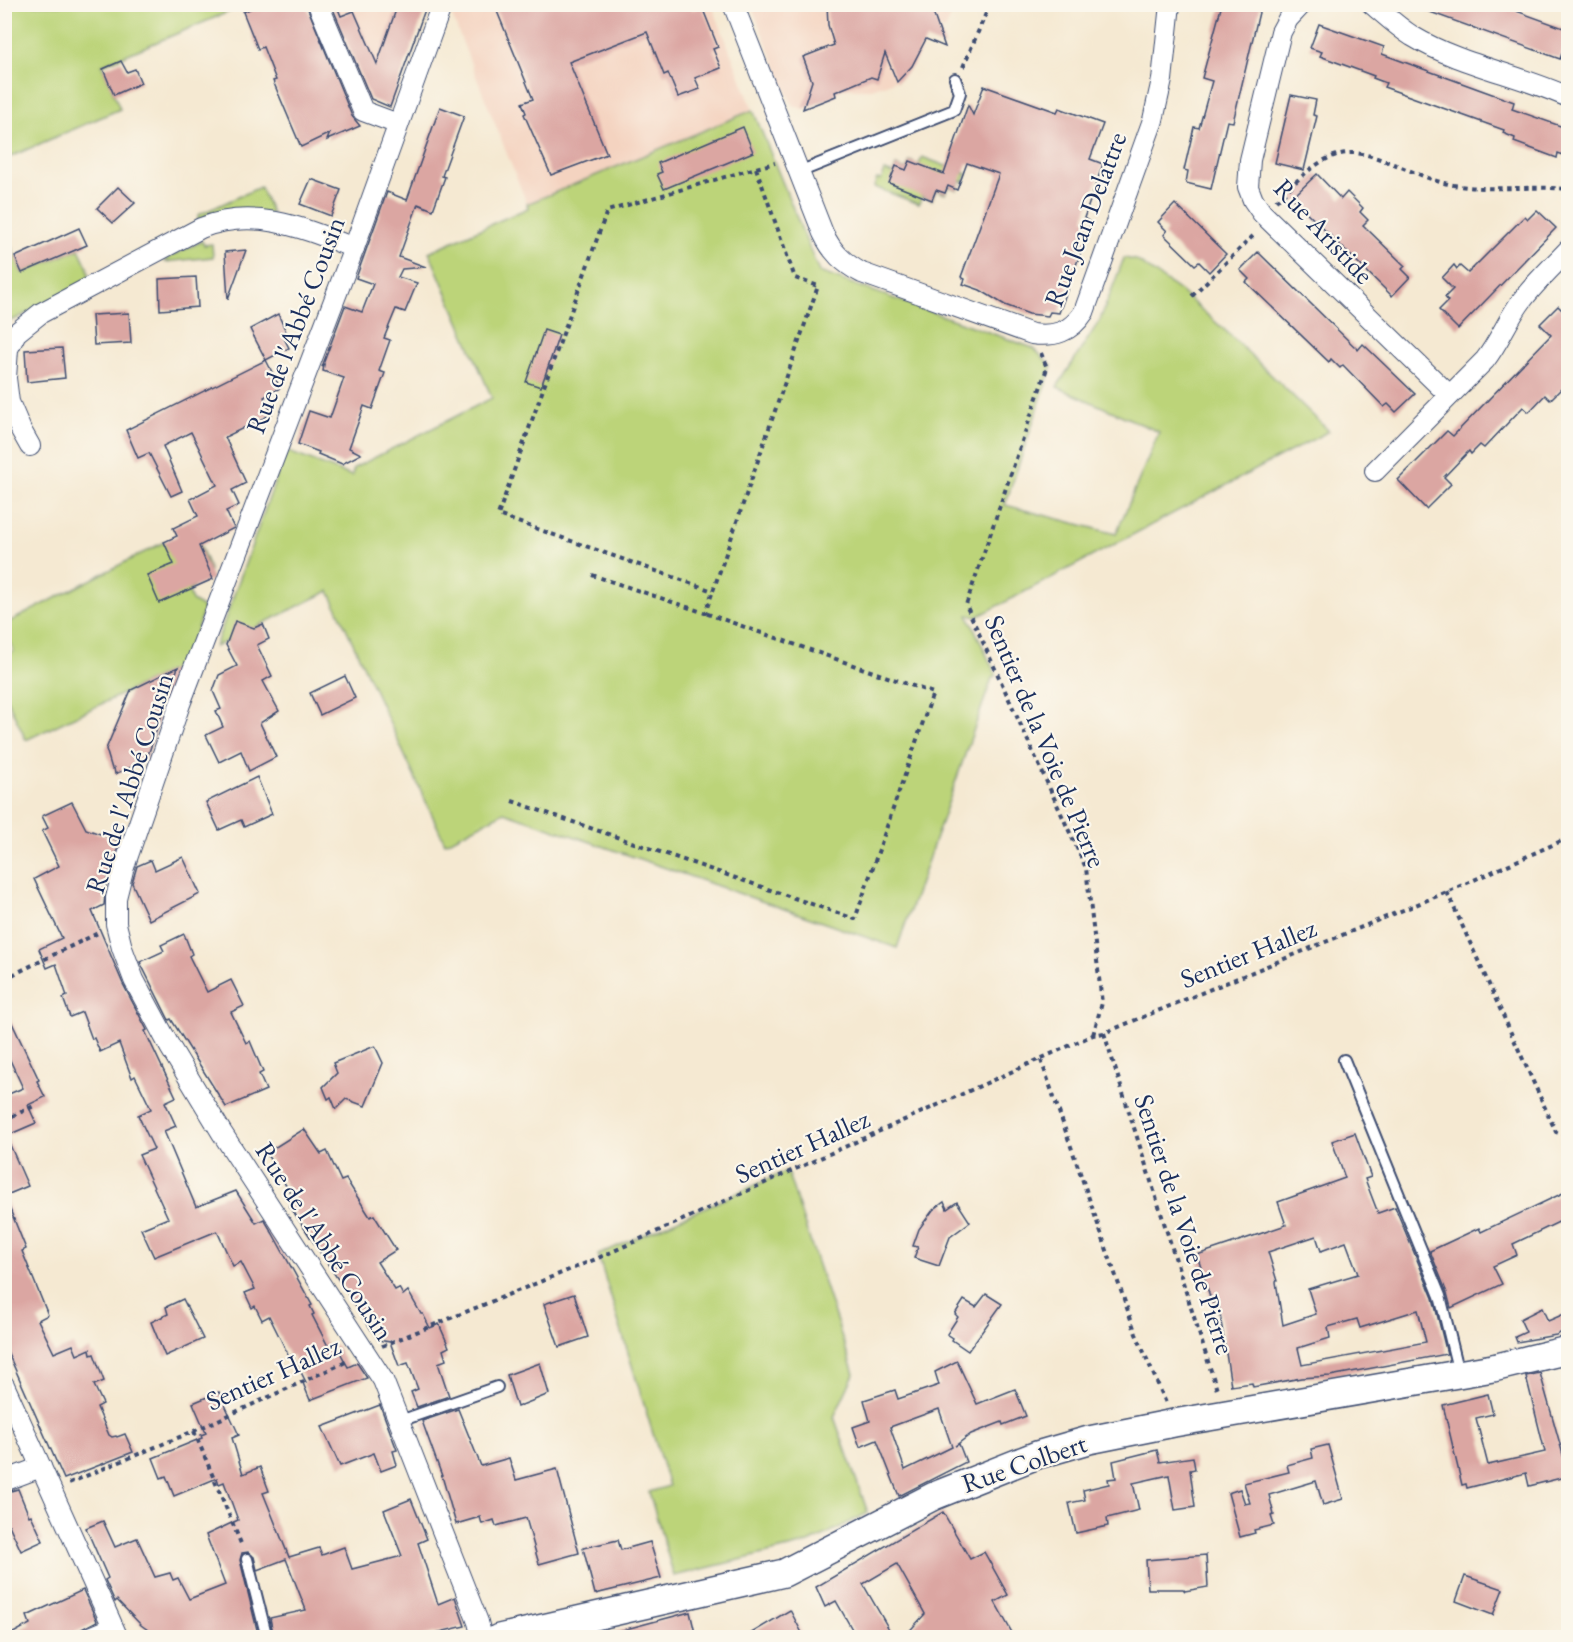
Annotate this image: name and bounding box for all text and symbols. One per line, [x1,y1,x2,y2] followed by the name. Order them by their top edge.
[1036,127,1134,311] street label: Rue Jean Delattre
[1266,171,1382,291] street label: Rue Aristide
[238,212,352,438] street label: Rue de l'Abbé Cousin
[977,609,1115,873] street label: Sentier de la Voie de Pierre
[77,668,181,898] street label: Rue de l'Abbé Cousin
[1175,910,1322,996] street label: Sentier Hallez
[1126,1090,1244,1358] street label: Sentier de la Voie de Pierre
[729,1100,875,1191] street label: Sentier Hallez
[248,1135,402,1347] street label: Rue de l'Abbé Cousin
[200,1327,346,1418] street label: Sentier Hallez
[957,1425,1092,1501] street label: Rue Colbert

